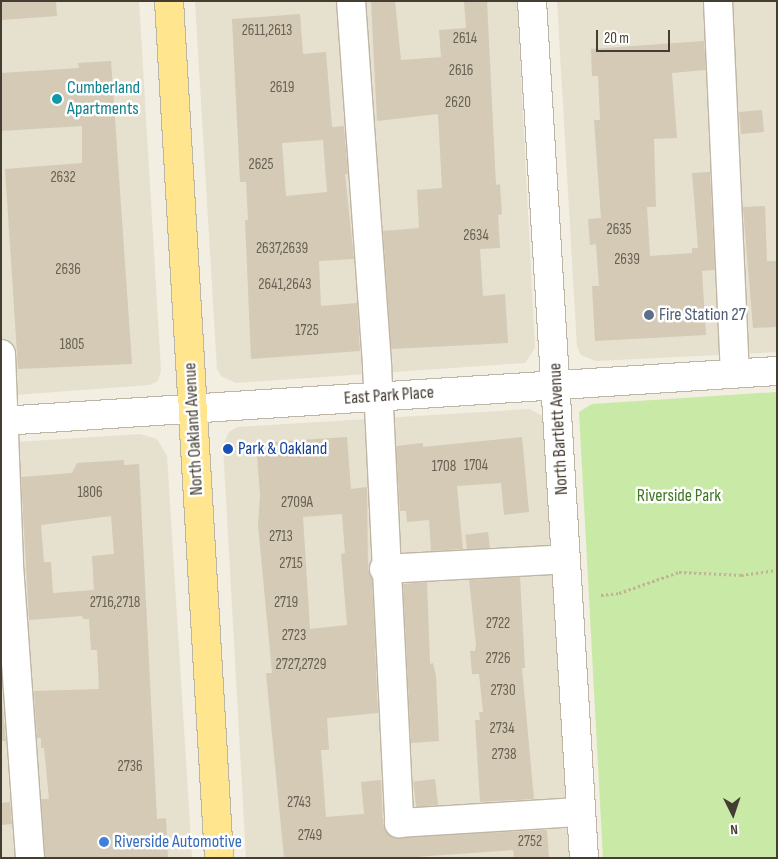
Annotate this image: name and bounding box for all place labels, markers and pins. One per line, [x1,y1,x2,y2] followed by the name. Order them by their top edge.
[67,78,140,120] place label: Cumberland Apartments
[51,93,63,105] marker: Cumberland Apartments
[659,304,746,326] place label: Fire Station 27
[643,309,655,321] marker: Fire Station 27
[238,438,327,460] place label: Park & Oakland
[222,443,234,455] marker: Park & Oakland
[114,831,242,853] place label: Riverside Automotive
[98,836,110,848] marker: Riverside Automotive

